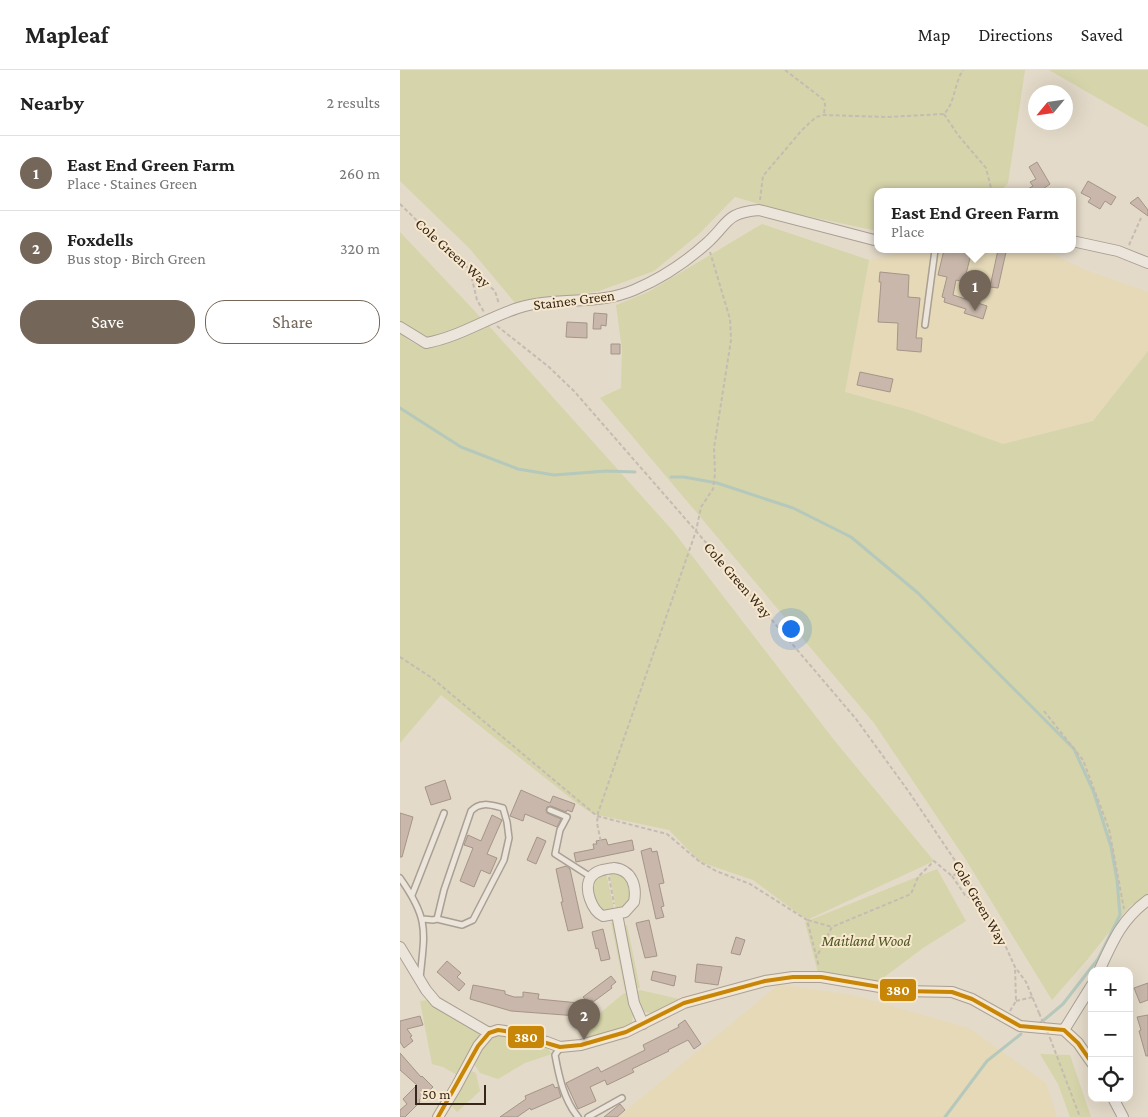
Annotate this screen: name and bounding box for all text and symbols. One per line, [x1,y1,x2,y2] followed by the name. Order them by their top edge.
[25,21,108,48] text: Mapleaf
[918,25,950,45] text: Map
[978,25,1053,45] text: Directions
[1081,25,1123,45] text: Saved
[1028,85,1073,130] north arrow
[20,91,84,115] text: Nearby
[327,94,380,111] text: 2 results
[67,154,235,175] text: East End Green Farm
[33,165,39,182] text: 1
[339,165,380,182] text: 260 m
[67,175,197,192] text: Place · Staines Green
[874,188,1076,253] popup
[891,202,1059,223] text: East End Green Farm
[412,215,494,292] street label: Cole Green Way
[891,223,924,240] text: Place
[67,229,133,250] text: Foxdells
[32,240,40,257] text: 2
[340,240,380,257] text: 320 m
[67,250,206,267] text: Bus stop · Birch Green
[959,270,991,311] pin: 1
[532,287,616,313] street label: Staines Green
[20,300,195,344] button: Save
[205,300,380,344] button: Share
[700,539,775,622] street label: Cole Green Way
[778,616,804,642] your location
[948,858,1011,949] street label: Cole Green Way
[820,933,912,949] park label: Maitland Wood
[1088,967,1133,1102] map controls
[1088,967,1133,1012] button: +
[879,978,917,1002] line badge: 380
[886,982,910,998] text: 380
[568,999,600,1040] pin: 2
[1088,1012,1133,1057] button: −
[507,1025,545,1049] line badge: 380
[514,1029,538,1045] text: 380
[1088,1057,1133,1102] button: locate
[415,1082,486,1105] scale bar
[422,1086,450,1102] text: 50 m

